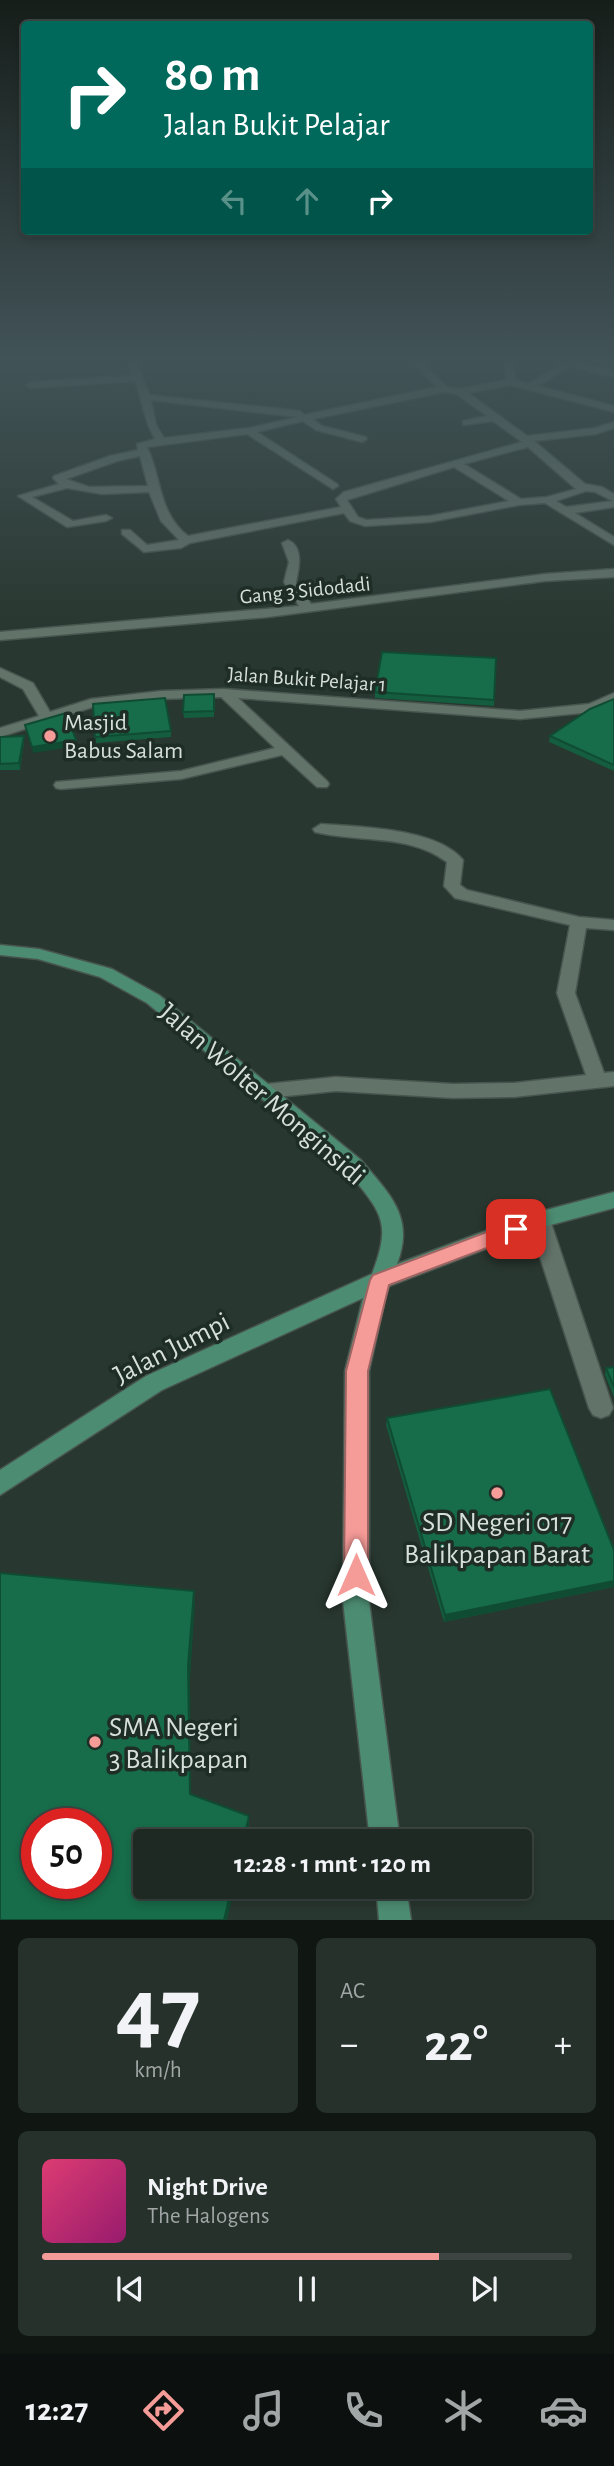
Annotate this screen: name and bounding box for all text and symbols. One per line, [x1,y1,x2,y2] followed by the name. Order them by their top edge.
[49,49,140,140] icon: right
[164,51,261,100] text: 80 m
[164,109,390,141] text: Jalan Bukit Pelajar
[215,182,253,220] icon: left
[288,182,326,220] icon: ahead
[361,182,399,220] icon: right
[239,573,371,608] street label: Gang 3 Sidodadi
[227,663,387,696] street label: Jalan Bukit Pelajar 1
[64,711,183,763] place label: Masjid Babus Salam
[42,728,58,744] marker: Masjid Babus Salam
[154,998,370,1191] street label: Jalan Wolter Monginsidi
[486,1199,546,1259] pin
[497,1210,535,1248] icon: arrive
[110,1308,234,1390] street label: Jalan Jumpi
[489,1485,505,1501] marker: SD Negeri 017 Balikpapan Barat
[404,1509,590,1569] place label: SD Negeri 017 Balikpapan Barat
[319,1538,393,1612] position arrow
[109,1714,248,1774] place label: SMA Negeri 3 Balikpapan
[87,1734,103,1750] marker: SMA Negeri 3 Balikpapan
[21,1808,112,1899] speed limit sign: 50
[234,1851,431,1877] text: 12:28 · 1 mnt · 120 m
[115,1966,201,2057] text: 47
[340,1980,365,2003] text: AC
[424,2018,488,2070] text: 22°
[340,2026,358,2064] text: −
[554,2026,572,2064] text: +
[134,2059,182,2082] text: km/h
[147,2174,268,2200] text: Night Drive
[147,2205,269,2228] text: The Halogens
[111,2270,149,2308] icon: previous
[288,2270,326,2308] icon: pause
[465,2270,503,2308] icon: next
[139,2386,188,2435] icon: directions
[239,2386,288,2435] icon: music
[339,2386,388,2435] icon: phone
[439,2386,488,2435] icon: climate
[539,2386,588,2435] icon: car
[26,2394,88,2426] text: 12:27

